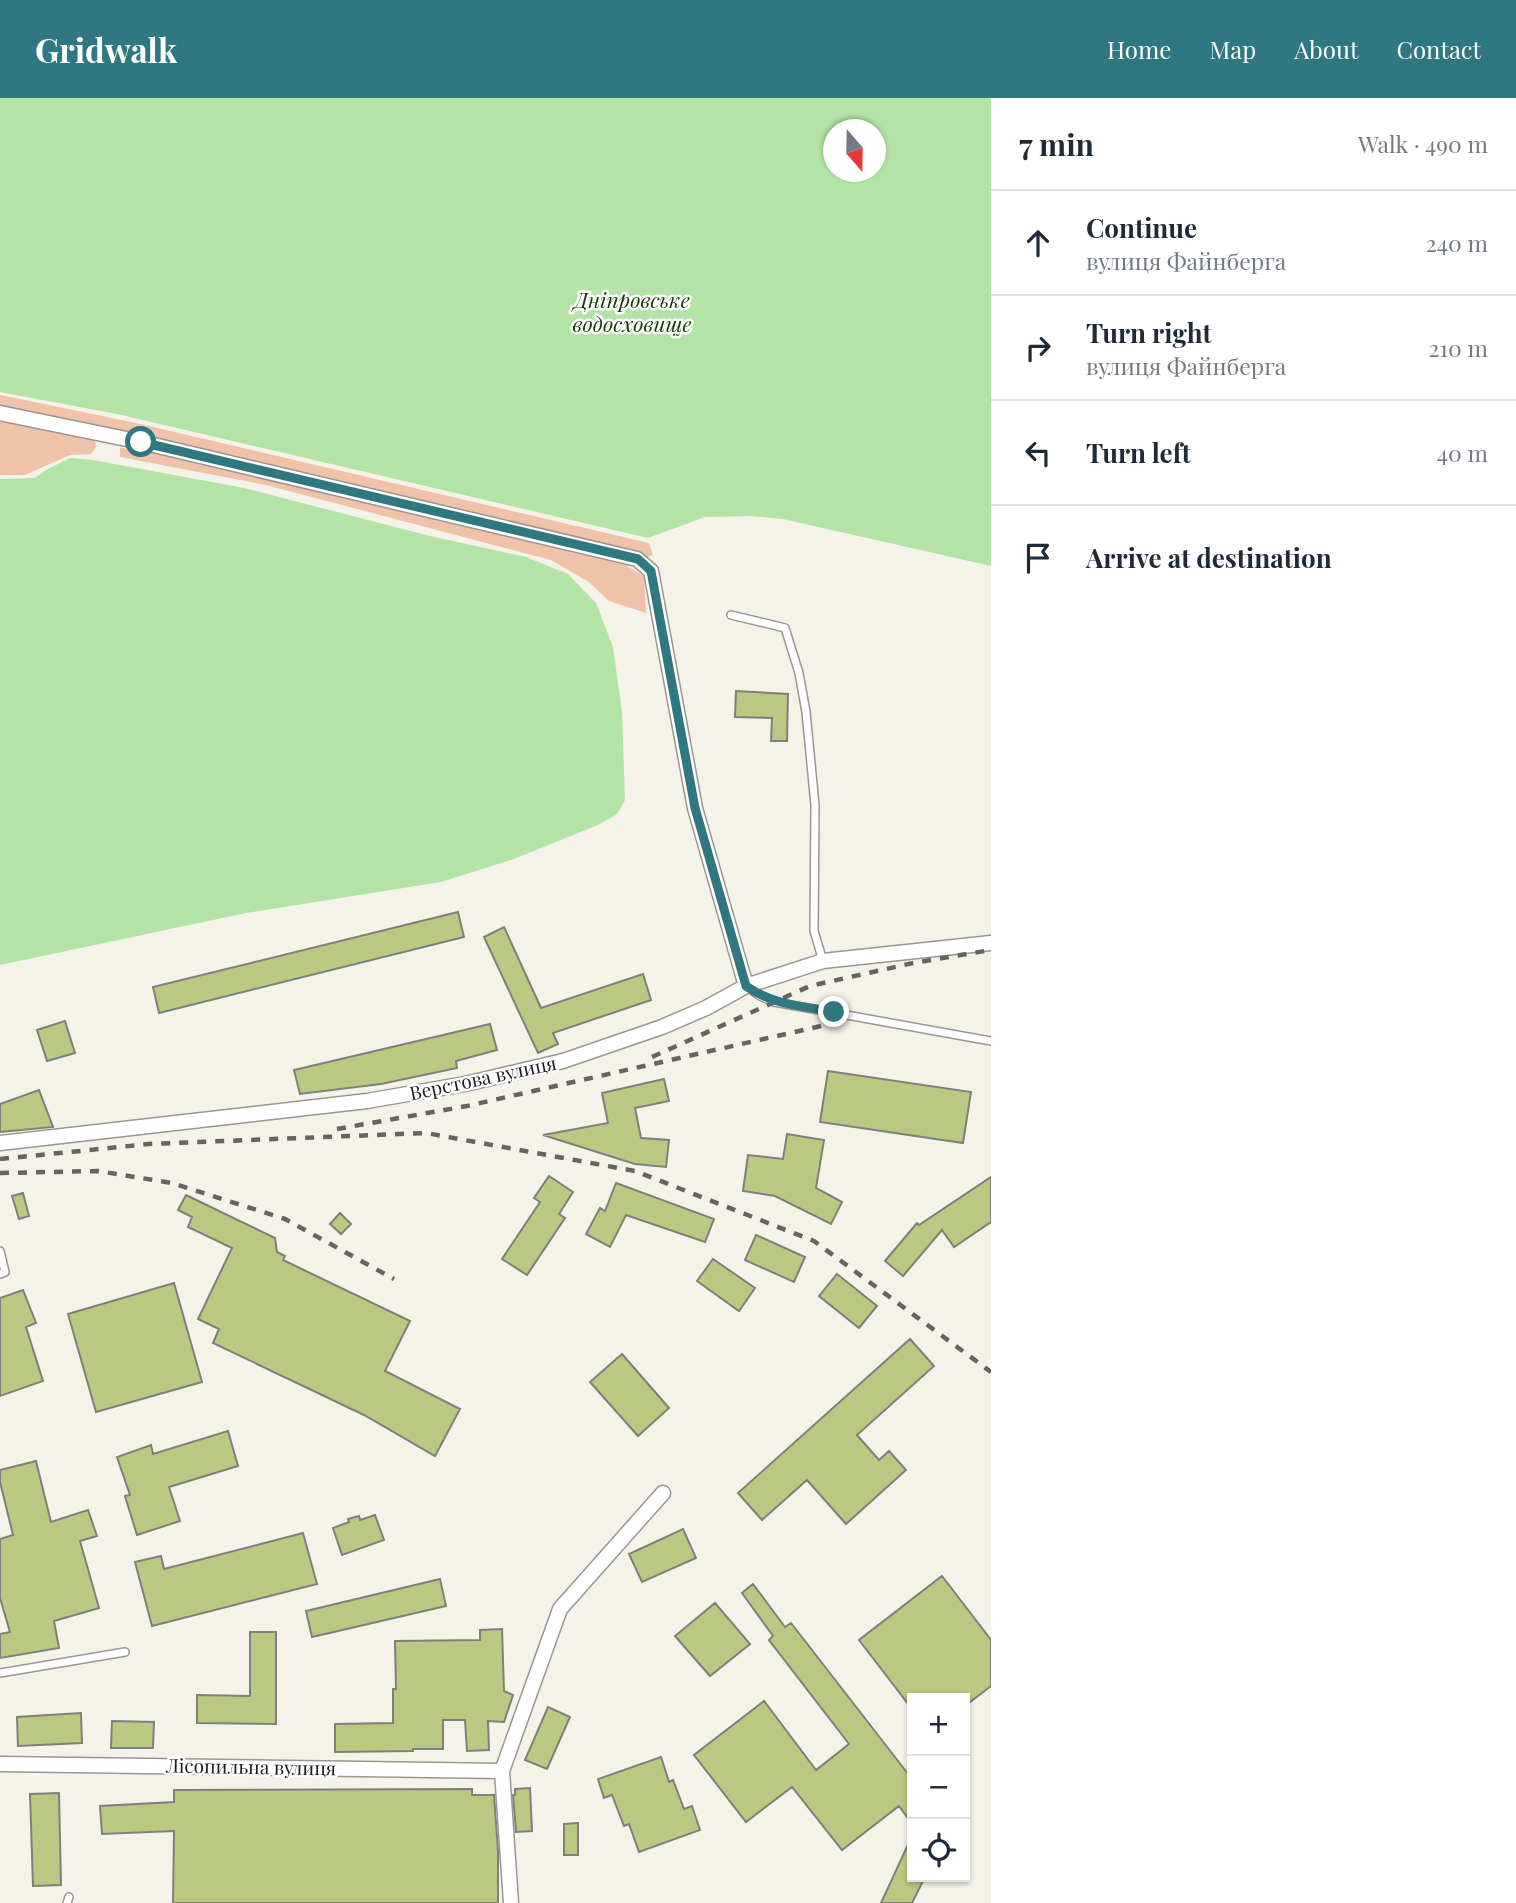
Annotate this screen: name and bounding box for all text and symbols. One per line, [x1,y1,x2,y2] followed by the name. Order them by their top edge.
[35,27,177,71] text: Gridwalk
[1107,33,1171,65] text: Home
[1209,33,1256,65] text: Map
[1294,33,1358,65] text: About
[1396,33,1481,65] text: Contact
[823,119,886,182] north arrow
[1019,124,1094,164] text: 7 min
[1358,128,1488,159] text: Walk · 490 m
[1086,210,1197,245] text: Continue
[1019,224,1057,262] icon: ahead
[1426,227,1488,258] text: 240 m
[1086,245,1286,276] text: вулиця Файнберга
[570,285,691,337] water label: Дніпровське водосховище
[1086,315,1212,350] text: Turn right
[1019,329,1057,367] icon: right
[1429,332,1488,363] text: 210 m
[1086,350,1286,381] text: вулиця Файнберга
[125,426,156,457] route start
[1019,434,1057,472] icon: left
[1086,435,1191,470] text: Turn left
[1437,437,1488,468] text: 40 m
[1019,539,1057,577] icon: arrive
[1086,540,1332,575] text: Arrive at destination
[818,996,849,1027] route end
[407,1049,559,1105] street label: Верстова вулиця
[907,1693,970,1882] map controls
[907,1693,970,1756] button: +
[165,1751,336,1780] street label: Лісопильна вулиця
[907,1756,970,1819] button: −
[907,1819,970,1882] button: locate

